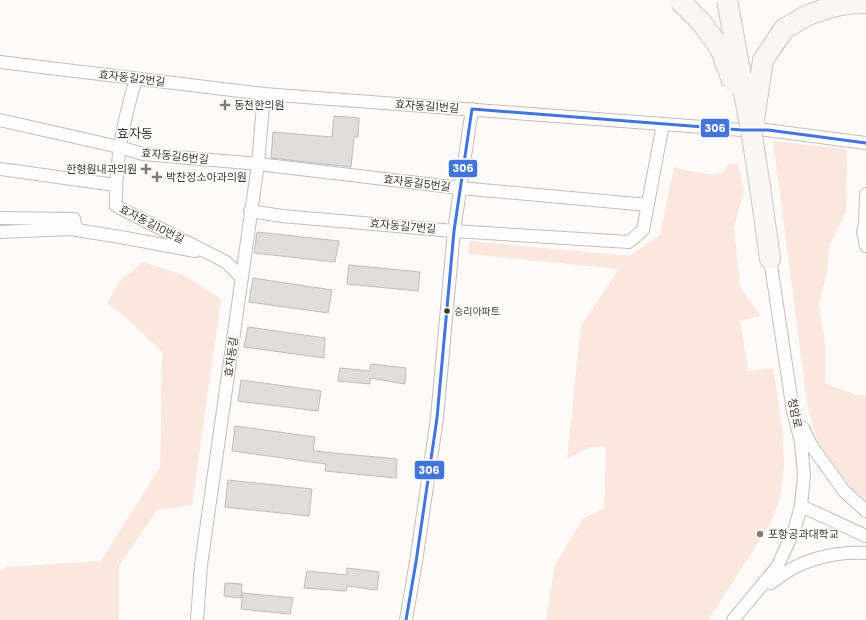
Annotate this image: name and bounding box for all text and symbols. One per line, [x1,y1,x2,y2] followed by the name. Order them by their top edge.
[98,66,166,90] street label: 효자동길2번길
[394,96,460,116] street label: 효자동길1번길
[234,97,285,113] place label: 동천한의원
[219,99,231,111] marker: 동천한의원
[700,118,730,138] line badge: 306
[705,120,725,136] text: 306
[117,124,153,143] district label: 효자동
[140,145,210,167] street label: 효자동길6번길
[448,159,478,178] line badge: 306
[453,160,473,176] text: 306
[66,161,137,177] place label: 한형원내과의원
[140,163,152,175] marker: 한형원내과의원
[166,169,247,185] place label: 박찬정소아과의원
[151,171,163,183] marker: 박찬정소아과의원
[382,171,452,195] street label: 효자동길5번길
[117,201,187,247] street label: 효자동길10번길
[369,215,437,237] street label: 효자동길7번길
[454,304,500,319] place label: 승리아파트
[442,306,452,316] marker: 승리아파트
[220,336,242,378] street label: 효자동길
[784,396,806,430] street label: 청암로
[414,460,445,480] line badge: 306
[419,462,439,478] text: 306
[768,526,839,542] place label: 포항공과대학교
[755,529,765,539] marker: 포항공과대학교

